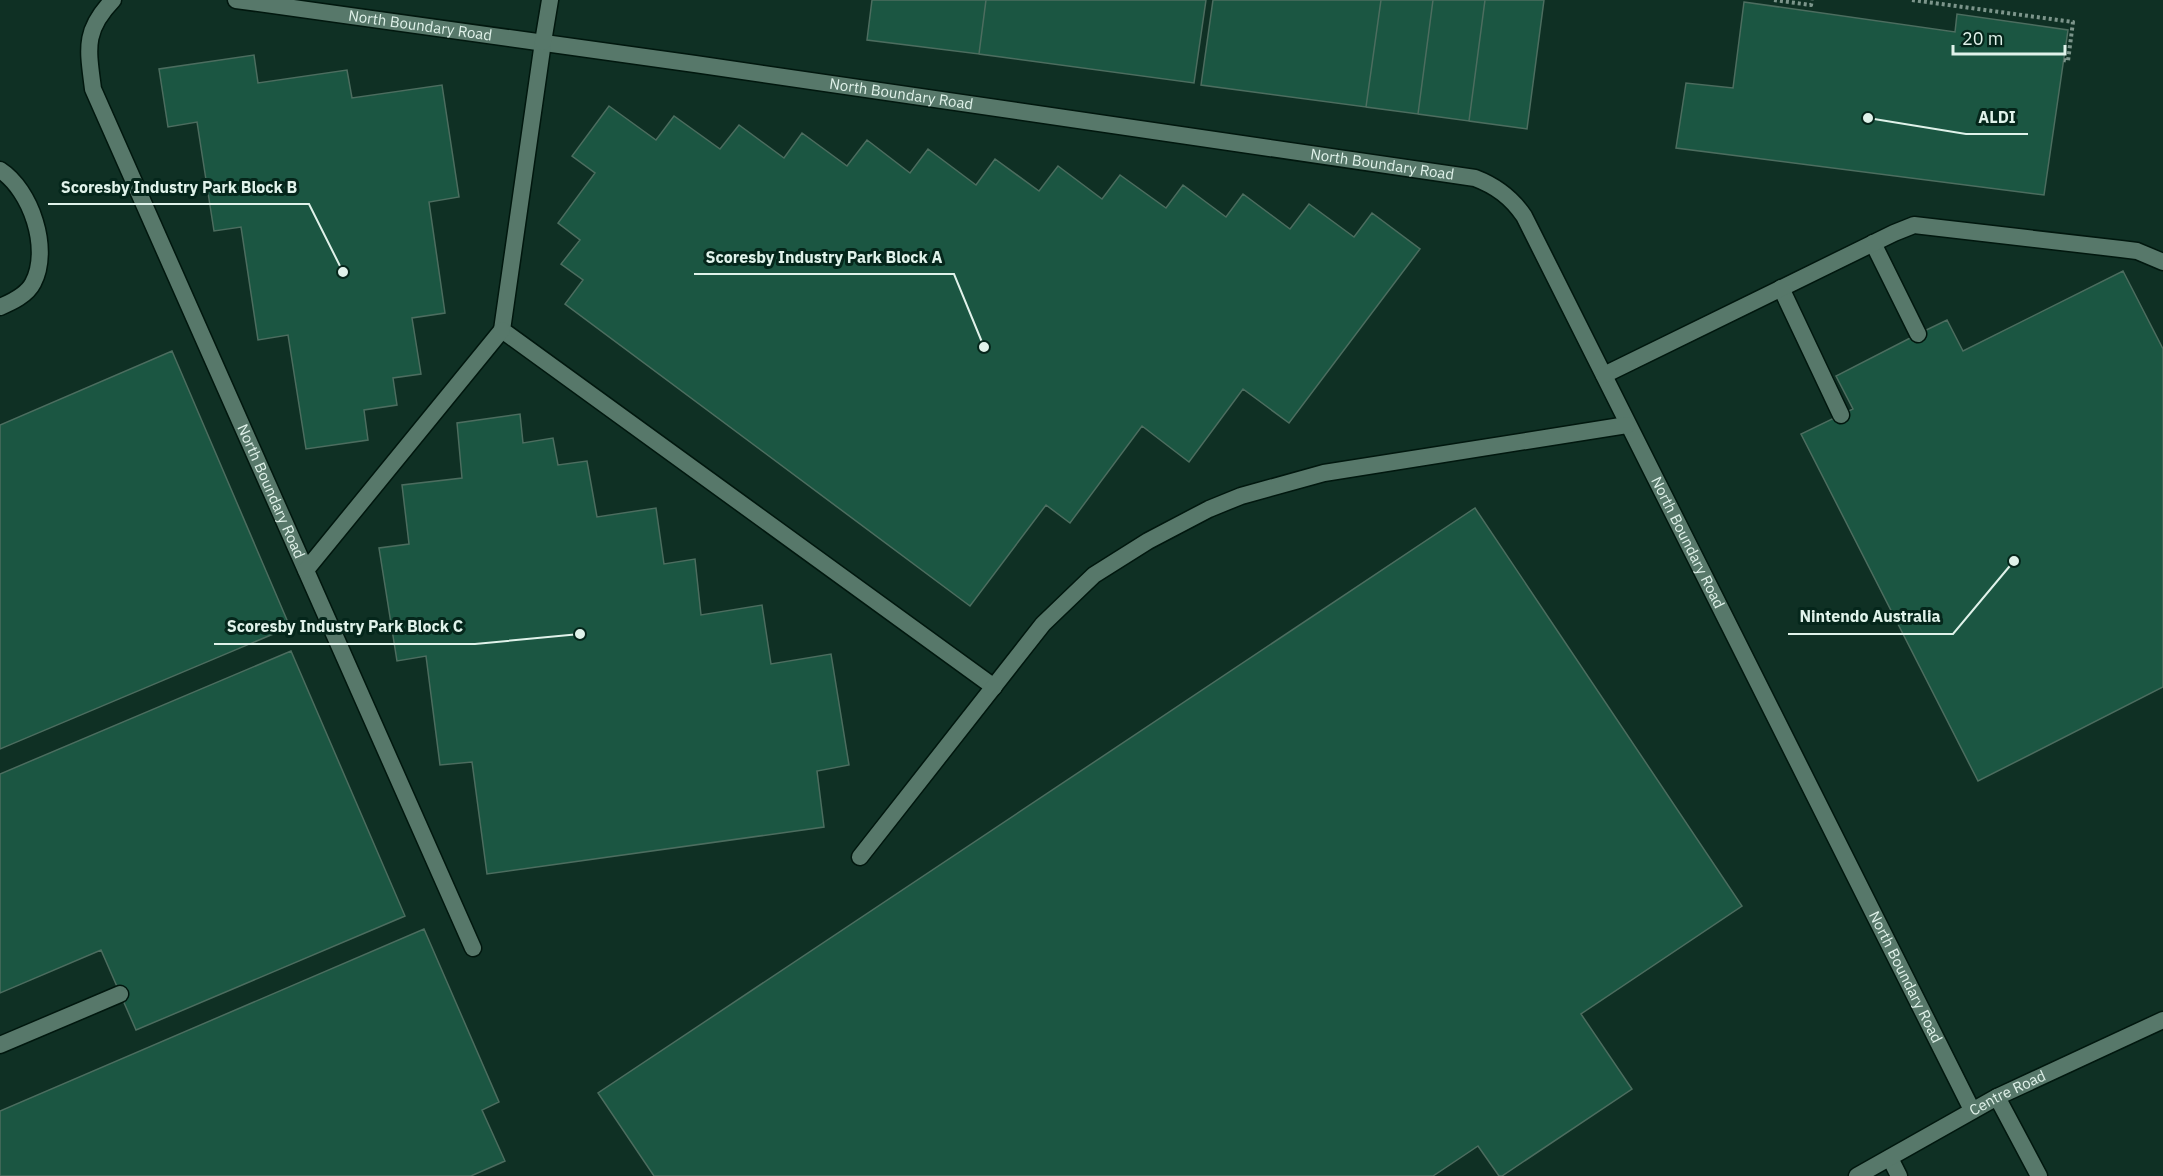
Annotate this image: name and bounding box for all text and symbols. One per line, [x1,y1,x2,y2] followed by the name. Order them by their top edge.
[347,6,493,45] street label: North Boundary Road
[1953,18,2066,56] scale bar
[1962,27,2004,50] text: 20 m
[828,74,975,114] street label: North Boundary Road
[1966,100,2028,134] callout: ALDI
[1978,107,2016,127] text: ALDI
[1309,144,1456,184] street label: North Boundary Road
[48,170,309,204] callout: Scoresby Industry Park Block B
[61,177,298,197] text: Scoresby Industry Park Block B
[694,240,954,274] callout: Scoresby Industry Park Block A
[706,247,942,267] text: Scoresby Industry Park Block A
[233,421,309,561] street label: North Boundary Road
[1647,473,1729,611] street label: North Boundary Road
[1788,600,1953,634] callout: Nintendo Australia
[1799,606,1941,626] text: Nintendo Australia
[214,610,475,644] callout: Scoresby Industry Park Block C
[227,616,463,636] text: Scoresby Industry Park Block C
[1865,908,1947,1046] street label: North Boundary Road
[1966,1066,2049,1120] street label: Centre Road

